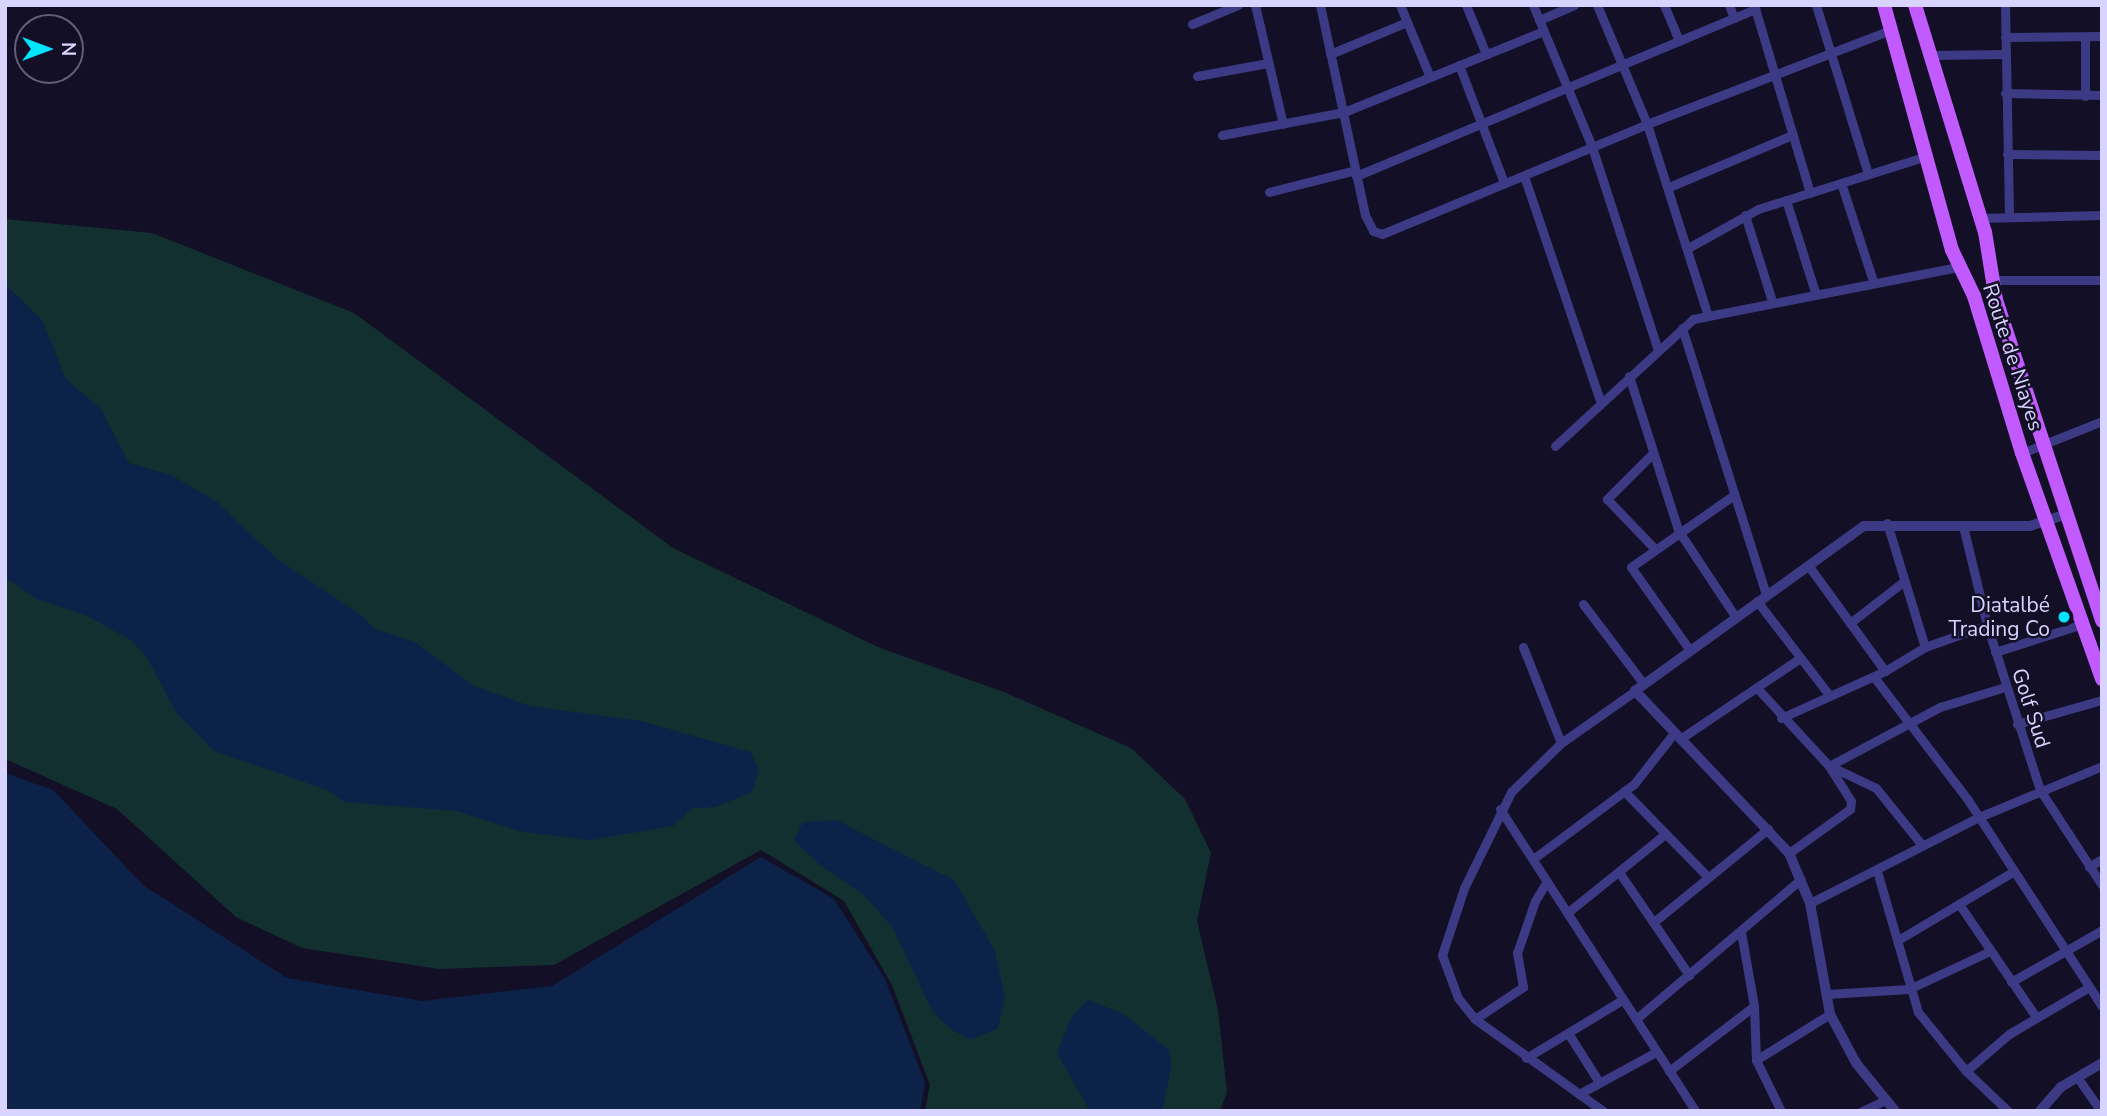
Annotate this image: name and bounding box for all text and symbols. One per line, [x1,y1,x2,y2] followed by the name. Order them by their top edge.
[14,14,84,84] north arrow
[55,42,81,56] text: N
[1977,280,2049,434] street label: Route de Niayes
[1949,592,2050,642] place label: Diatalbé Trading Co
[2056,609,2072,625] marker: Diatalbé Trading Co
[2006,665,2056,751] street label: Golf Sud

